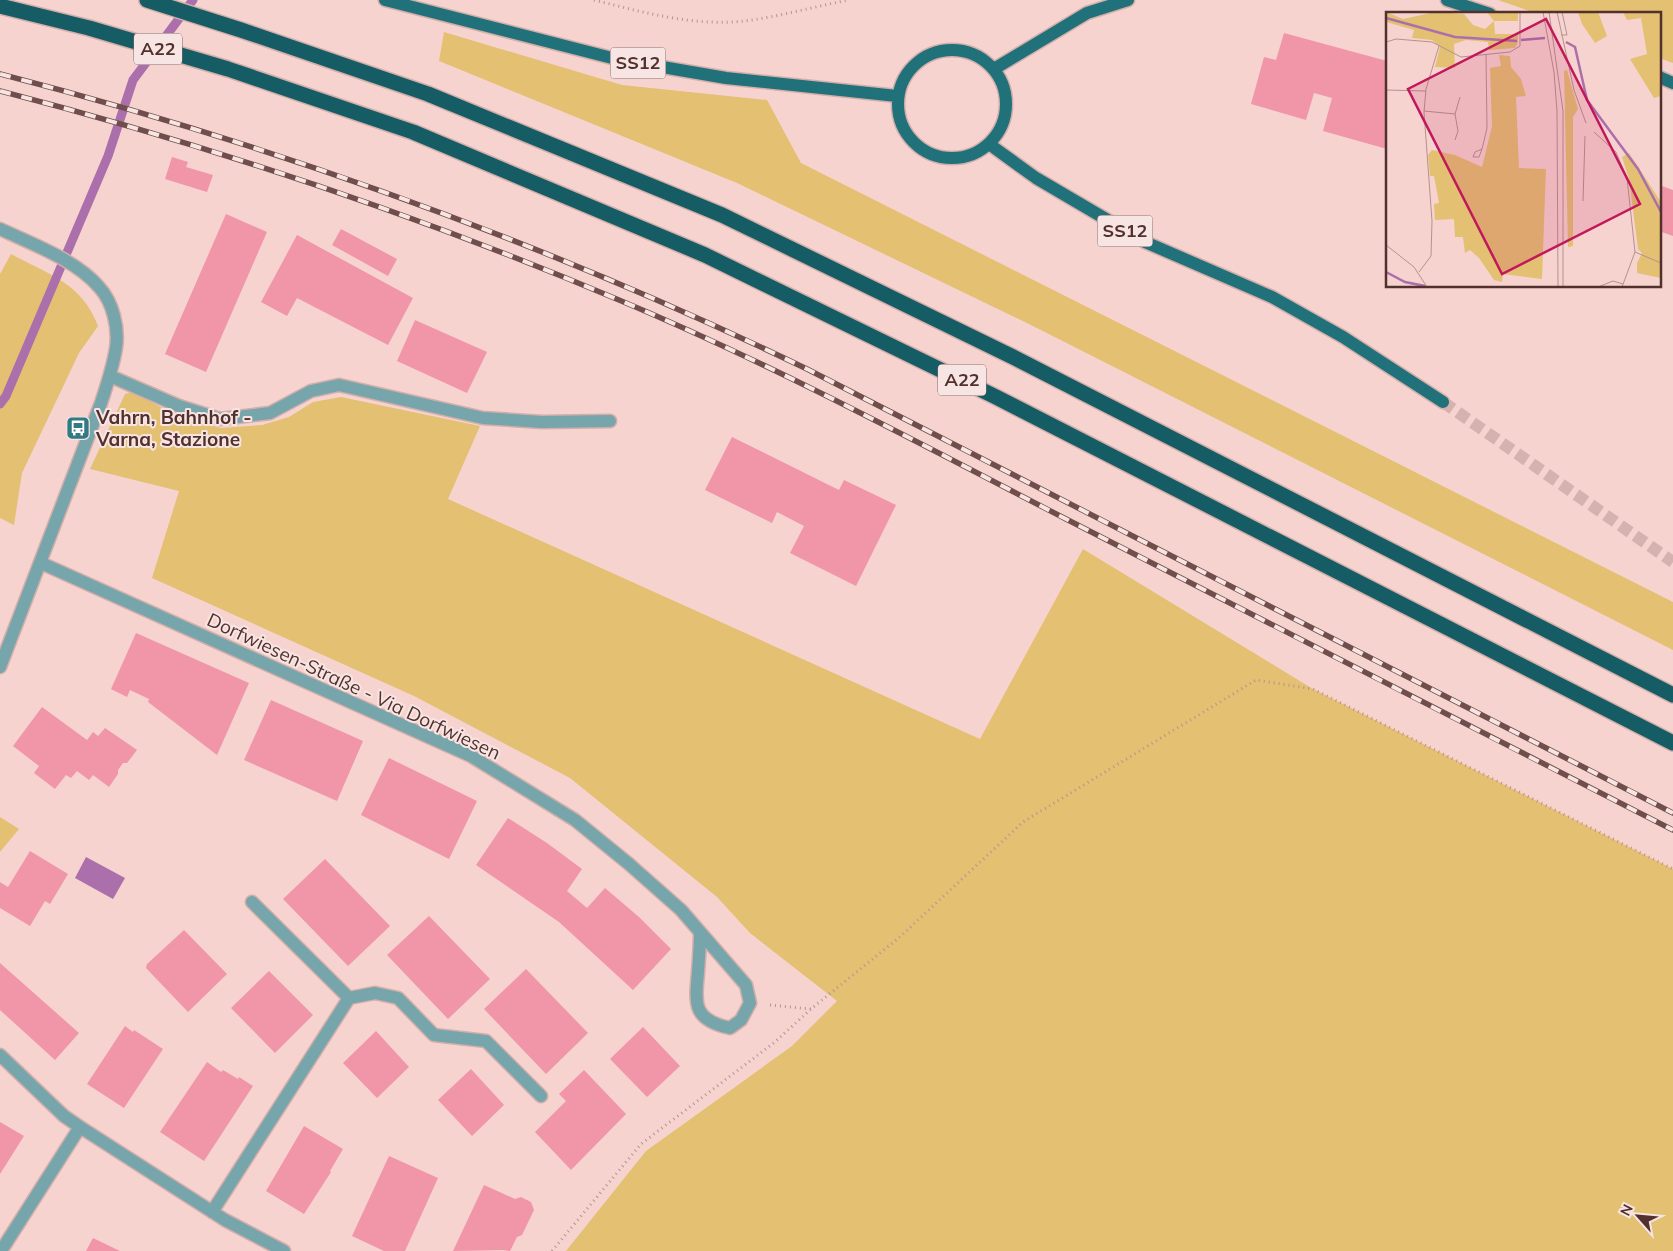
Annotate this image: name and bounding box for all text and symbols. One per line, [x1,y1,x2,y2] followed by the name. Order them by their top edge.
[1386,12,1660,288] inset map
[134,34,182,64] road number: A22
[610,48,666,78] road number: SS12
[1098,216,1152,247] road number: SS12
[938,364,986,396] road number: A22
[95,405,252,451] place label: Vahrn, Bahnhof - Varna, Stazione
[65,415,91,441] bus stop icon: Vahrn, Bahnhof - Varna, Stazione
[203,607,505,765] street label: Dorfwiesen-Straße - Via Dorfwiesen
[1613,1191,1663,1241] north arrow
[1616,1201,1637,1219] text: N

